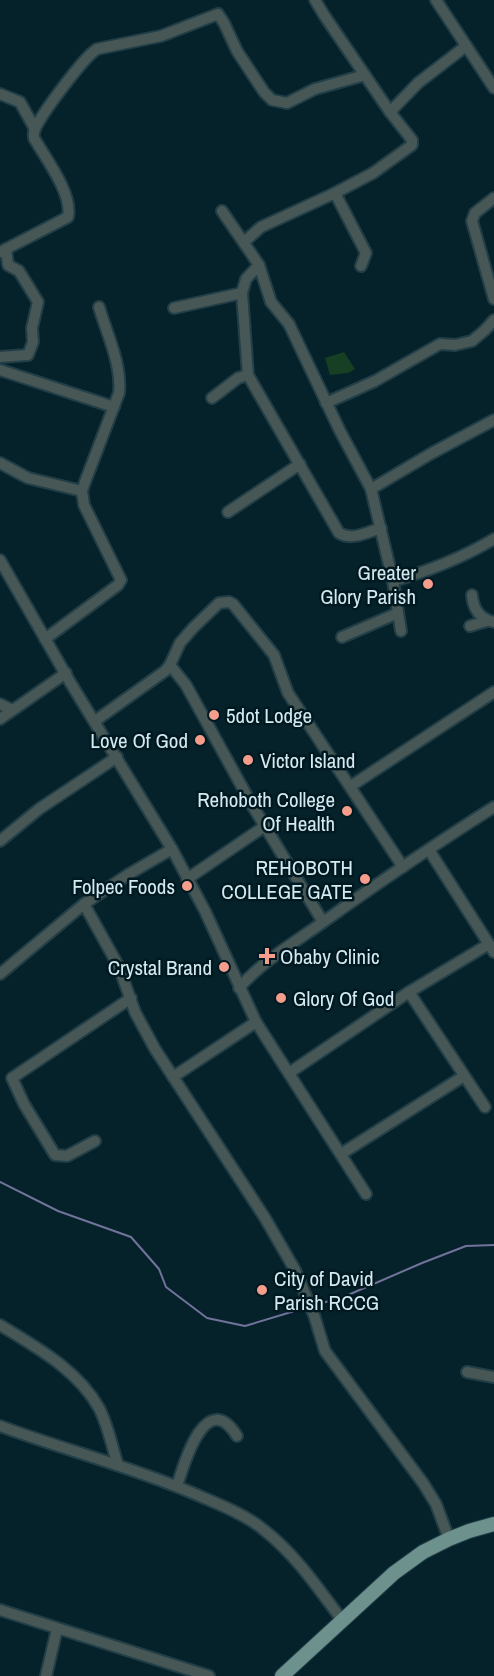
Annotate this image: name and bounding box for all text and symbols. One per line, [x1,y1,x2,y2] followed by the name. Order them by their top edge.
[320,558,416,611] place label: Greater Glory Parish
[421,577,435,591] marker: Greater Glory Parish
[226,701,312,730] place label: 5dot Lodge
[207,708,221,722] marker: 5dot Lodge
[90,726,188,755] place label: Love Of God
[193,733,207,747] marker: Love Of God
[260,746,355,775] place label: Victor Island
[241,753,255,767] marker: Victor Island
[197,785,335,838] place label: Rehoboth College Of Health
[340,804,354,818] marker: Rehoboth College Of Health
[221,853,353,906] place label: REHOBOTH COLLEGE GATE
[72,872,175,901] place label: Folpec Foods
[358,872,372,886] marker: REHOBOTH COLLEGE GATE
[180,879,194,893] marker: Folpec Foods
[280,942,380,971] place label: Obaby Clinic
[258,947,276,965] marker: Obaby Clinic
[108,953,212,982] place label: Crystal Brand
[217,960,231,974] marker: Crystal Brand
[293,984,394,1013] place label: Glory Of God
[274,991,288,1005] marker: Glory Of God
[274,1264,379,1317] place label: City of David Parish RCCG
[255,1283,269,1297] marker: City of David Parish RCCG

